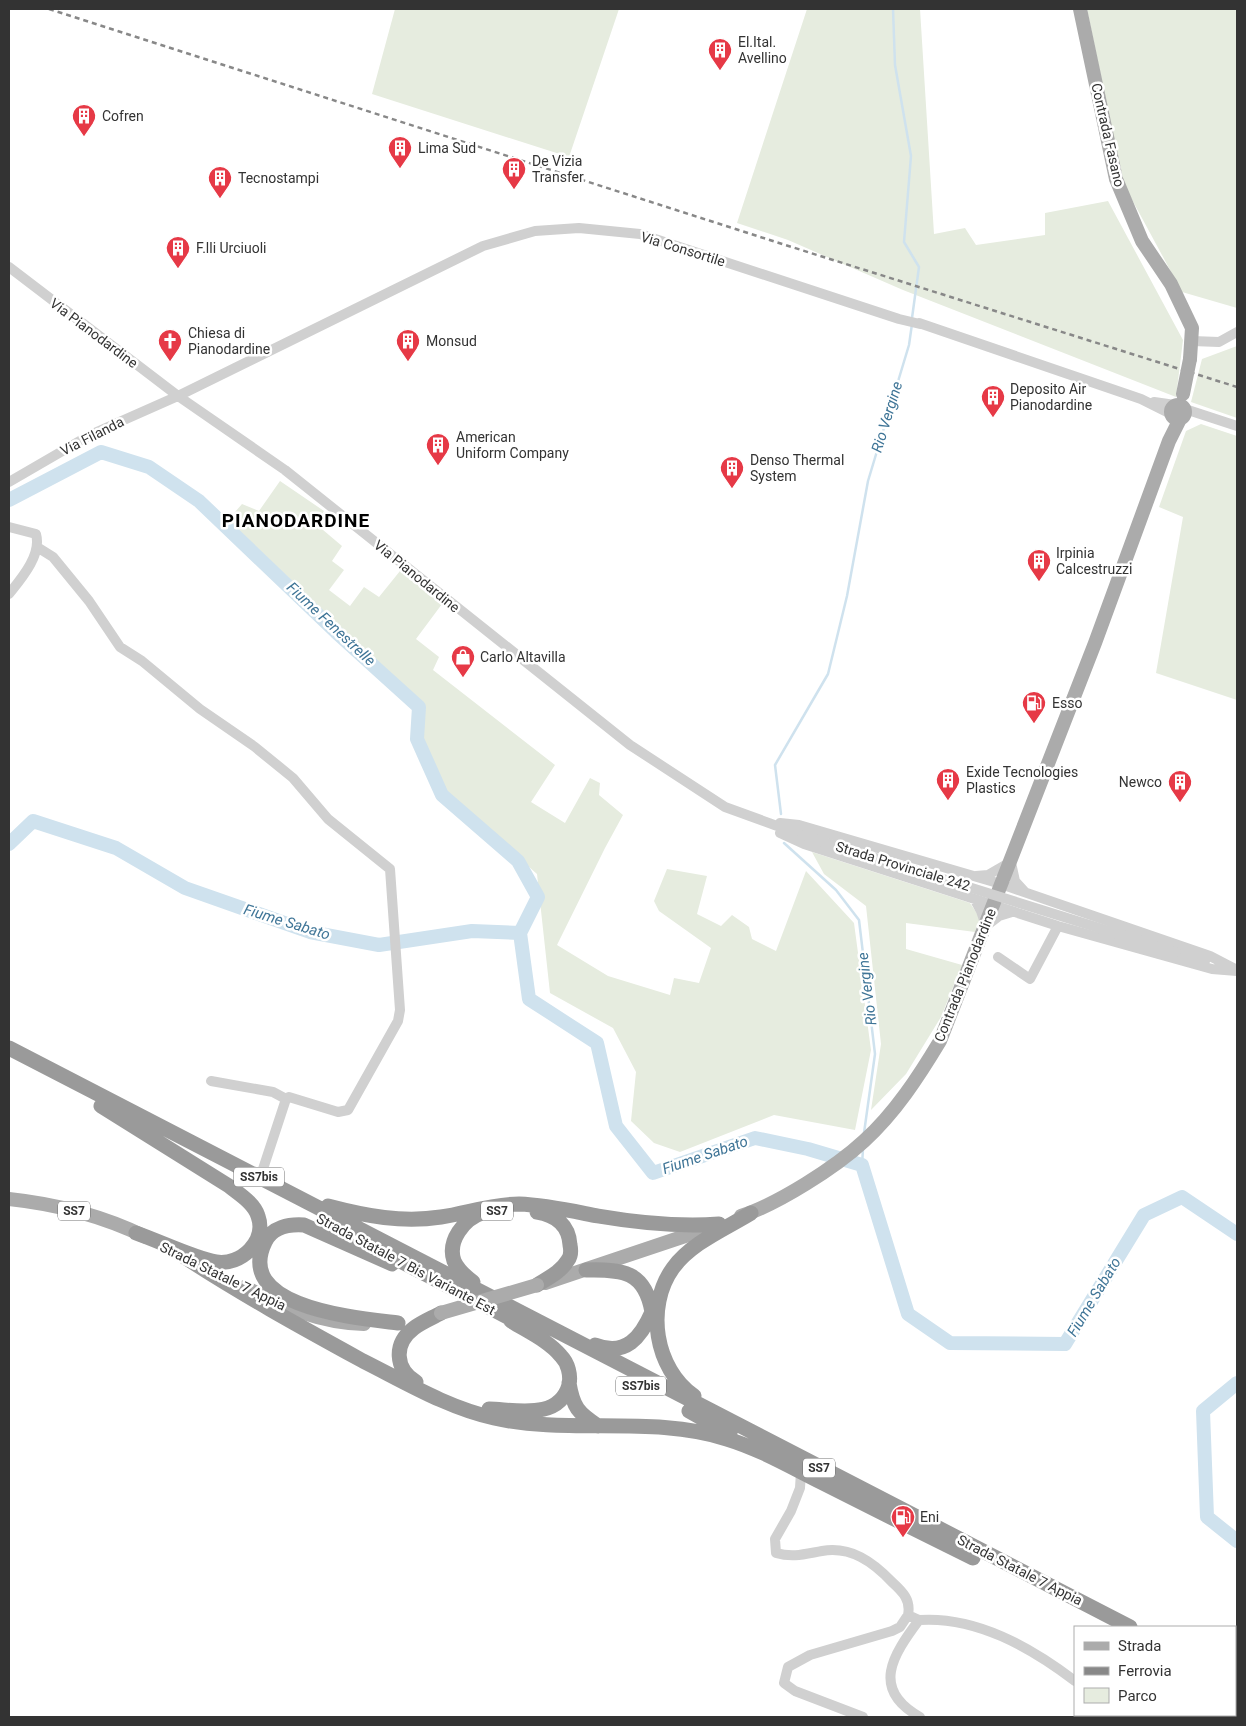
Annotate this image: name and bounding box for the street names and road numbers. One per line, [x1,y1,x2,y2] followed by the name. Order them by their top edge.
[1088,81,1128,189] street label: Contrada Fasano
[639,229,727,269] street label: Via Consortile
[47,295,141,371] street label: Via Pianodardine
[58,413,126,459] street label: Via Filanda
[371,537,463,615] street label: Via Pianodardine
[834,838,972,894] street label: Strada Provinciale 242
[931,906,999,1044] street label: Contrada Pianodardine
[234,1168,284,1186] road number: SS7bis
[58,1202,90,1220] road number: SS7
[481,1202,513,1220] road number: SS7
[314,1210,498,1318] street label: Strada Statale 7 Bis Variante Est
[157,1239,289,1313] street label: Strada Statale 7 Appia
[616,1376,666,1395] road number: SS7bis
[803,1459,835,1478] road number: SS7
[955,1532,1085,1608] street label: Strada Statale 7 Appia

